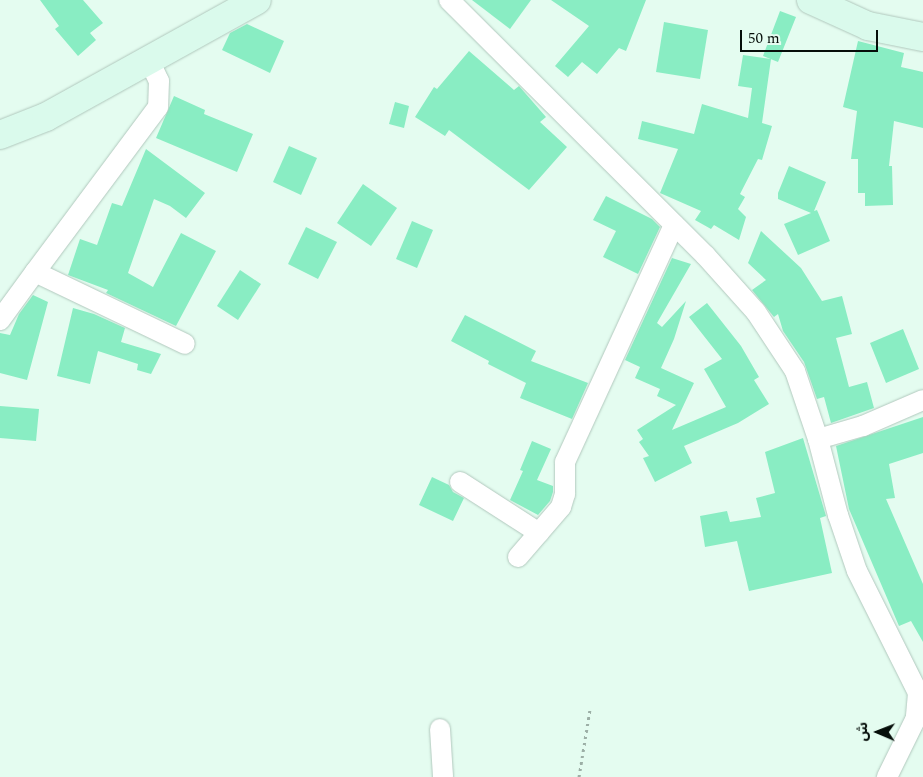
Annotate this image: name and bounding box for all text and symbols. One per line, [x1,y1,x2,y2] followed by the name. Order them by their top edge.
[743,20,880,52] scale bar
[748,27,780,50] text: 50 m
[853,707,903,757] north arrow
[852,722,873,742] text: ش

